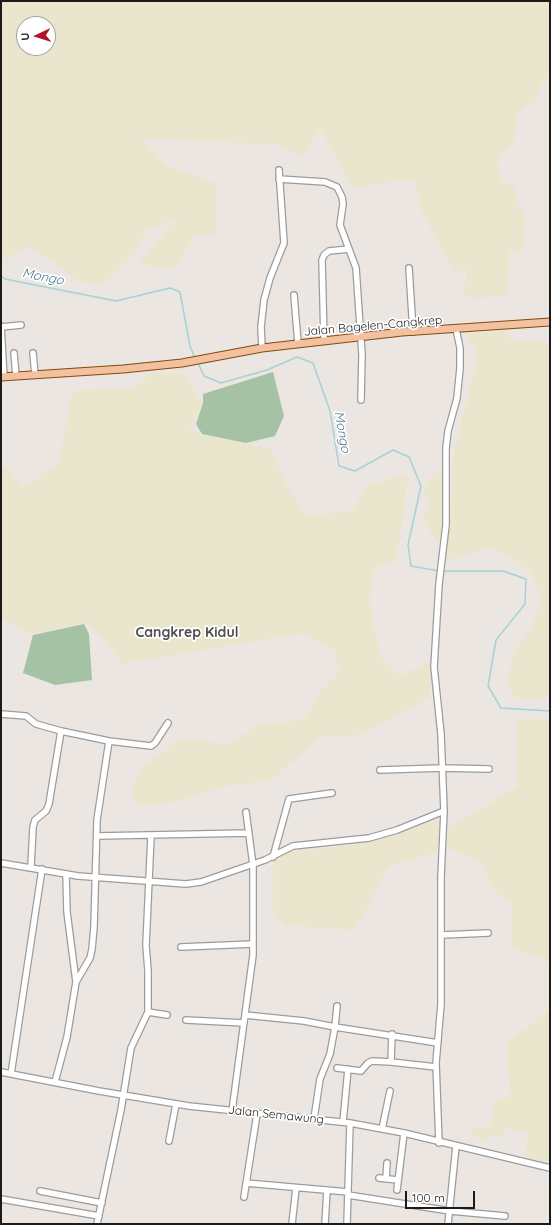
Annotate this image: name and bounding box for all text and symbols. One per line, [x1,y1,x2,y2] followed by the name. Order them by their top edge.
[16,16,56,56] north arrow
[18,32,32,41] text: U
[21,265,65,289] water label: Mongo
[303,313,443,339] street label: Jalan Bagelen-Cangkrep
[331,410,353,454] water label: Mongo
[135,625,239,641] district label: Cangkrep Kidul
[227,1103,325,1127] street label: Jalan Semawung
[407,1183,477,1209] scale bar
[412,1190,445,1205] text: 100 m

